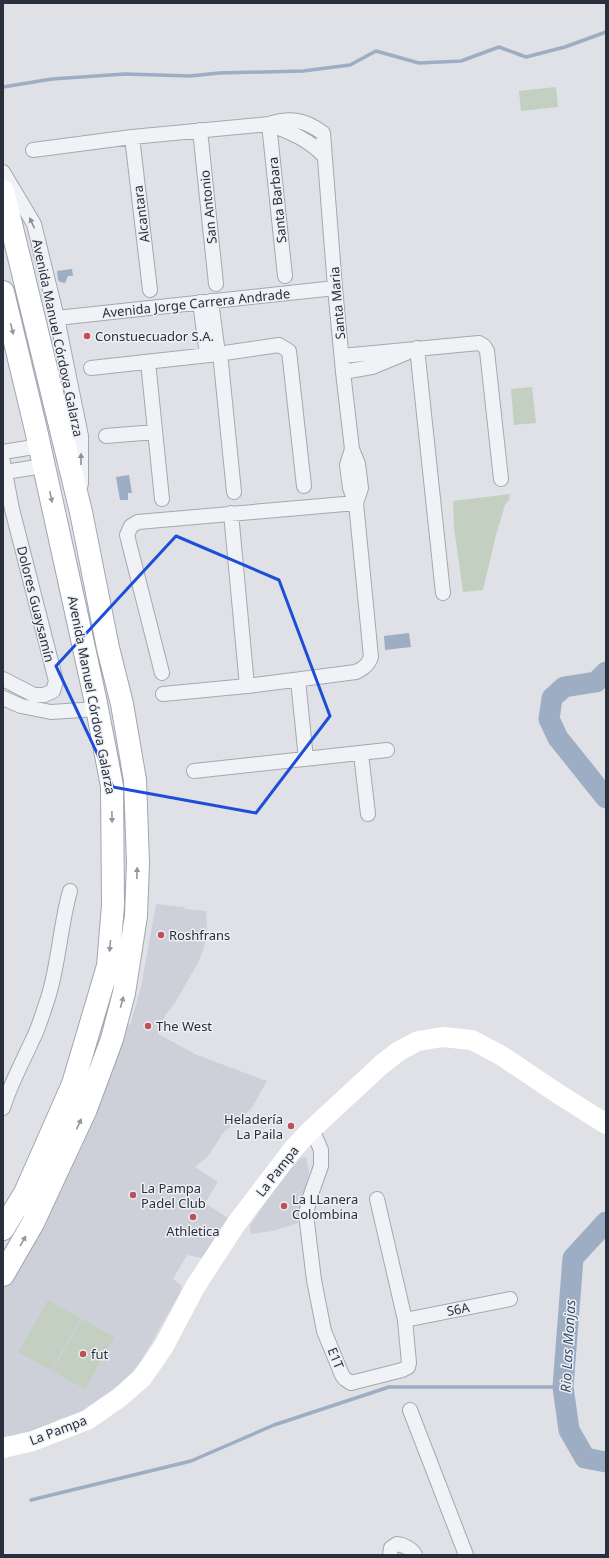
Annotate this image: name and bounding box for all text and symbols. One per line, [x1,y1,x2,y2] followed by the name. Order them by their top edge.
[264,156,290,244] street label: Santa Barbara
[195,169,221,245] street label: San Antonio
[129,184,153,244] street label: Alcantara
[29,217,35,228] one-way arrow
[28,237,88,439] street label: Avenida Manuel Córdova Galarza
[325,266,349,340] street label: Santa Maria
[101,284,291,322] street label: Avenida Jorge Carrera Andrade
[10,323,16,336] one-way arrow
[95,327,214,345] place label: Constuecuador S.A.
[82,331,92,341] marker: Constuecuador S.A.
[78,452,84,465] one-way arrow
[48,491,54,503] one-way arrow
[13,544,59,664] street label: Dolores Guaysamín
[64,594,120,796] street label: Avenida Manuel Córdova Galarza
[109,811,115,824] one-way arrow
[134,867,141,879] one-way arrow
[169,926,230,944] place label: Roshfrans
[156,930,166,940] marker: Roshfrans
[106,940,113,952] one-way arrow
[119,995,125,1008] one-way arrow
[156,1017,212,1035] place label: The West
[143,1021,153,1031] marker: The West
[224,1110,283,1143] place label: Heladería La Paila
[76,1119,82,1130] one-way arrow
[286,1121,296,1131] marker: Heladería La Paila
[251,1142,303,1200] street label: La Pampa
[141,1179,206,1212] place label: La Pampa Padel Club
[128,1190,138,1200] marker: La Pampa Padel Club
[292,1190,358,1223] place label: La LLanera Colombina
[279,1201,289,1211] marker: La LLanera Colombina
[188,1212,198,1222] marker: Athletica
[166,1222,220,1240] place label: Athletica
[19,1235,26,1247] one-way arrow
[445,1298,472,1320] street label: S6A
[556,1299,579,1393] water label: Rio Las Monjas
[324,1344,349,1372] street label: E1T
[91,1345,109,1363] place label: fut
[78,1349,88,1359] marker: fut
[27,1411,89,1449] street label: La Pampa

